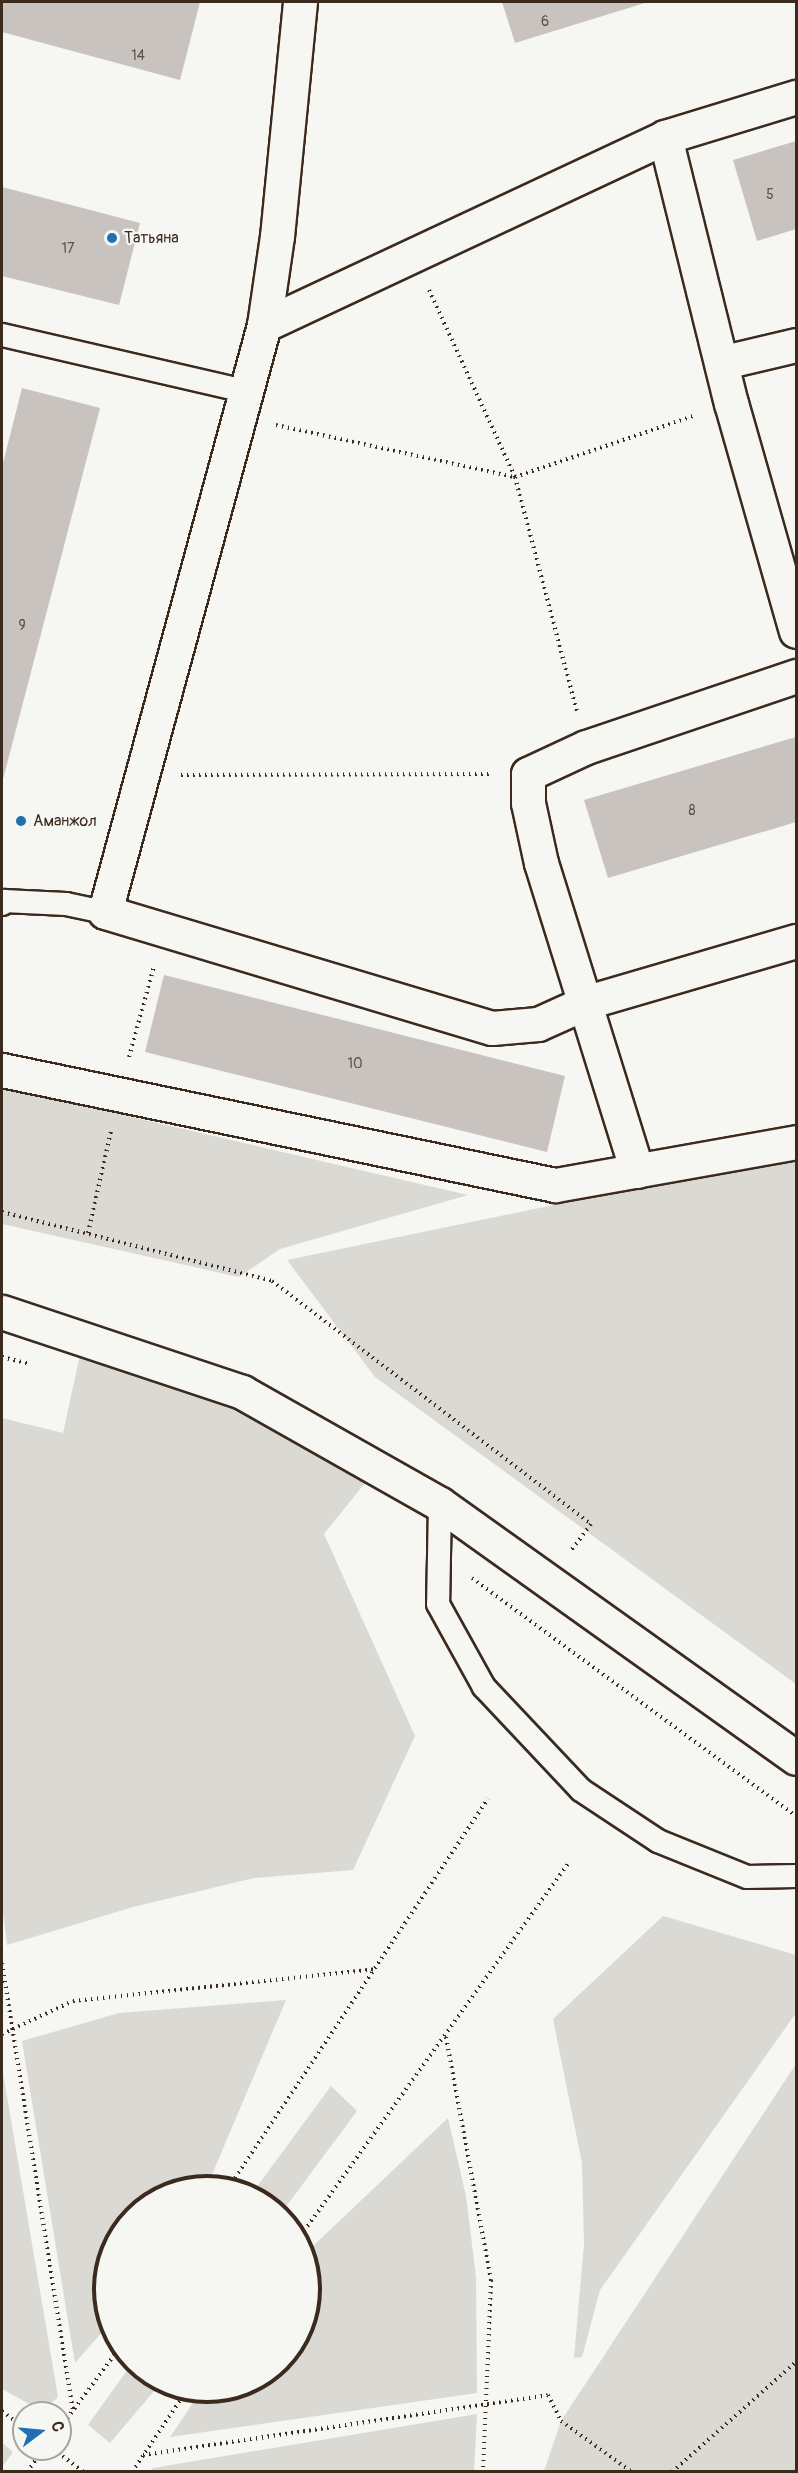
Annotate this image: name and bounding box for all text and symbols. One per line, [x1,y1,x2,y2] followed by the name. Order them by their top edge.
[541,14,549,30] house number: 6
[131,48,145,64] house number: 14
[766,187,774,203] house number: 5
[124,228,179,248] place label: Татьяна
[105,231,119,245] marker: Татьяна
[62,241,74,257] house number: 17
[18,618,26,634] house number: 9
[688,803,696,819] house number: 8
[33,811,97,831] place label: Аманжол
[14,814,28,828] marker: Аманжол
[347,1056,363,1072] house number: 10
[12,2401,72,2461] north arrow
[46,2419,68,2434] text: С

